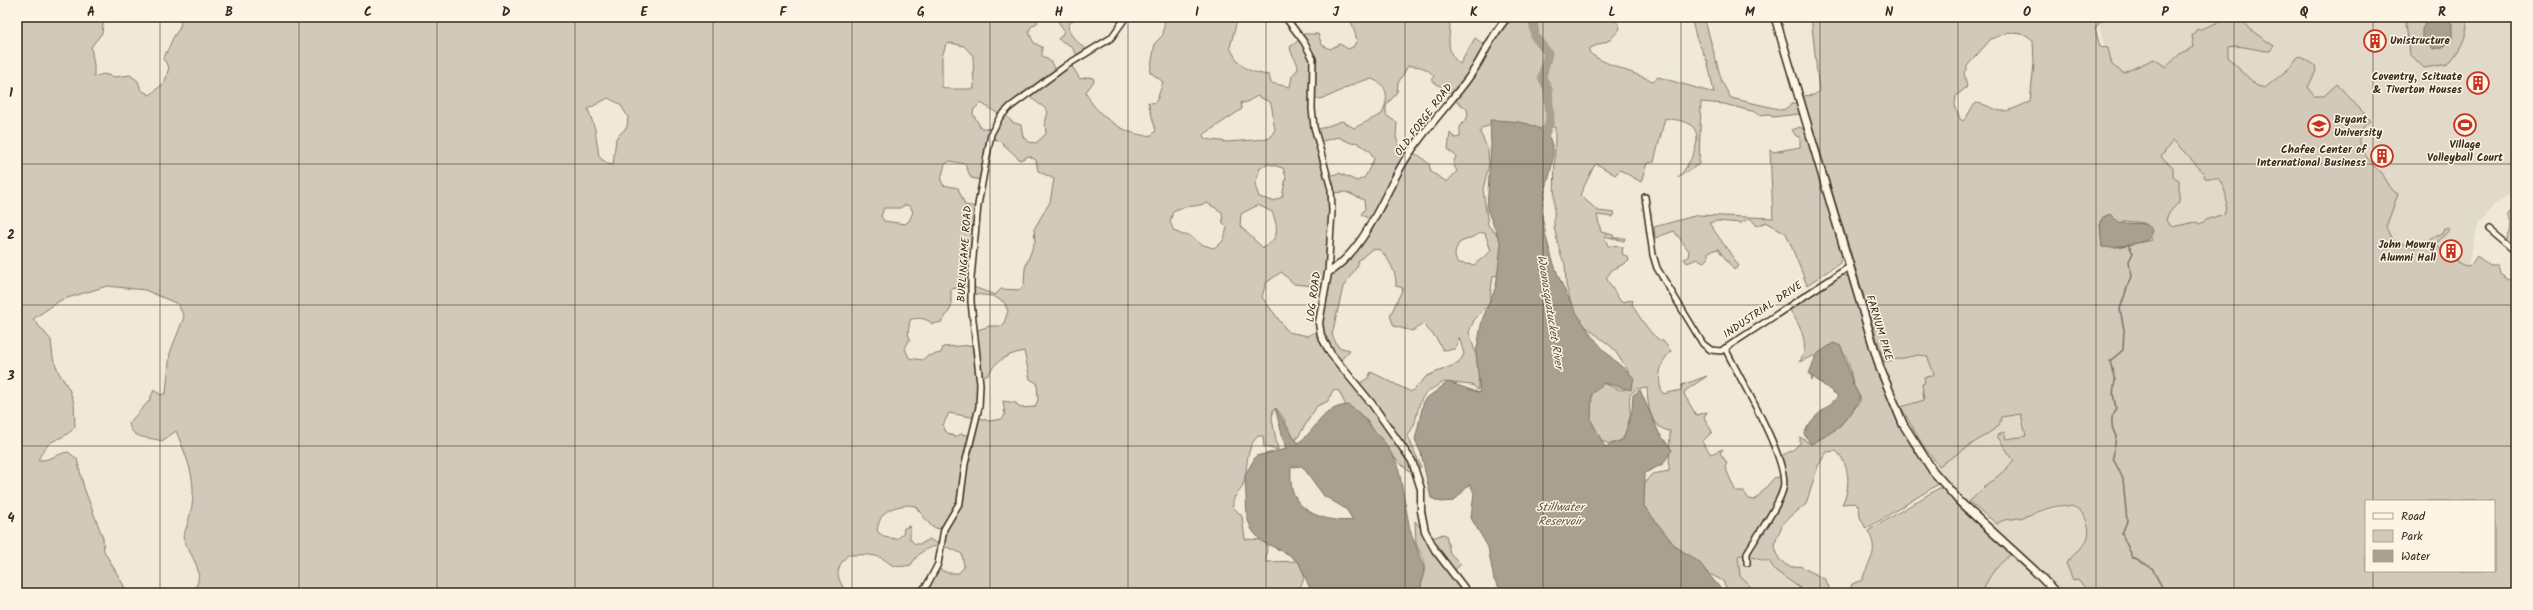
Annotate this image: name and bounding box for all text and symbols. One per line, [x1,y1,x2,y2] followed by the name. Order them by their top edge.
[87,2,95,23] text: A
[225,2,233,23] text: B
[364,2,372,23] text: C
[502,2,511,23] text: D
[640,2,648,23] text: E
[779,2,787,23] text: F
[917,2,925,23] text: G
[1055,2,1064,23] text: H
[1195,2,1199,23] text: I
[1333,2,1340,23] text: J
[1470,2,1478,23] text: K
[1608,2,1616,23] text: L
[1745,2,1755,23] text: M
[1885,2,1894,23] text: N
[2023,2,2031,23] text: O
[2161,2,2169,23] text: P
[2300,2,2309,23] text: Q
[2438,2,2446,23] text: R
[2362,28,2388,54] building icon: Unistructure
[2390,32,2451,50] place label: Unistructure
[2372,68,2463,99] place label: Coventry, Scituate & Tiverton Houses
[2465,70,2491,96] building icon: Coventry, Scituate & Tiverton Houses
[1390,80,1458,160] street label: OLD FORGE ROAD
[9,83,13,104] text: 1
[2334,111,2382,142] place label: Bryant University
[2452,112,2478,138] sports icon: Village Volleyball Court
[2306,113,2332,139] school or university icon: Bryant University
[2427,136,2504,167] place label: Village Volleyball Court
[2257,141,2367,172] place label: Chafee Center of International Business
[2369,143,2395,169] building icon: Chafee Center of International Business
[953,205,977,303] street label: BURLINGAME ROAD
[7,225,15,246] text: 2
[2378,236,2436,267] place label: John Mowry Alumni Hall
[2438,238,2464,264] building icon: John Mowry Alumni Hall
[1532,254,1569,373] water label: Woonasquatucket River
[1302,271,1326,323] street label: LOG ROAD
[1720,276,1807,343] street label: INDUSTRIAL DRIVE
[1860,293,1898,364] street label: FARNUM PIKE
[6,366,15,387] text: 3
[1536,498,1587,531] water label: Stillwater Reservoir
[2365,500,2495,572] legend
[2401,507,2426,526] text: Road
[7,508,15,529] text: 4
[2401,527,2423,546] text: Park
[2401,547,2431,566] text: Water

